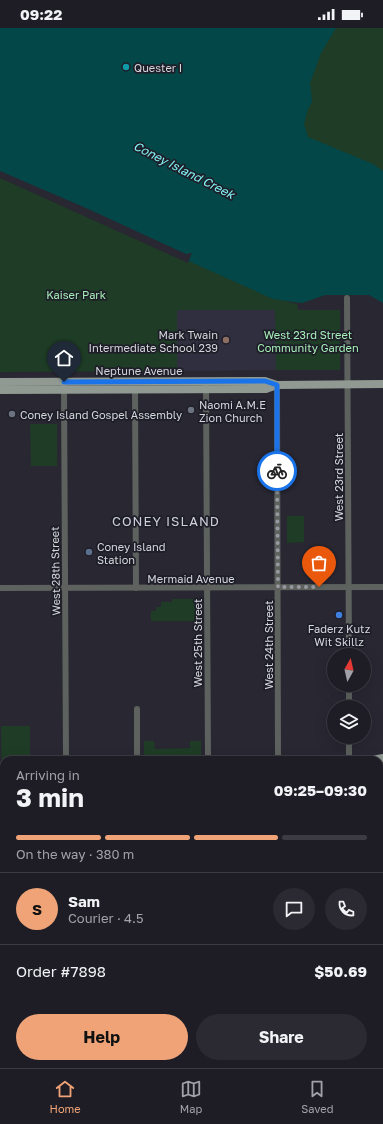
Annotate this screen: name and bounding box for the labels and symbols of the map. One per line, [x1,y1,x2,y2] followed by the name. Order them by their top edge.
[134,61,182,74] place label: Quester I
[121,62,131,72] marker: Quester I
[131,138,238,202] water label: Coney Island Creek
[46,288,106,301] park label: Kaiser Park
[89,328,218,354] place label: Mark Twain Intermediate School 239
[257,328,359,354] park label: West 23rd Street Community Garden
[221,335,231,345] marker: Mark Twain Intermediate School 239
[47,341,81,382] pin
[95,364,183,377] street label: Neptune Avenue
[199,398,266,424] place label: Naomi A.M.E Zion Church
[186,405,196,415] marker: Naomi A.M.E Zion Church
[20,408,182,421] place label: Coney Island Gospel Assembly
[7,409,17,419] marker: Coney Island Gospel Assembly
[332,433,345,521] street label: West 23rd Street
[257,451,297,491] courier
[112,513,220,529] district label: CONEY ISLAND
[48,526,62,616] street label: West 28th Street
[97,540,165,566] place label: Coney Island Station
[302,546,336,587] pin
[84,547,94,557] marker: Coney Island Station
[147,572,235,585] street label: Mermaid Avenue
[191,599,204,687] street label: West 25th Street
[262,600,275,690] street label: West 24th Street
[334,610,344,620] marker: Faderz Kutz Wit Skillz
[308,622,371,648] place label: Faderz Kutz Wit Skillz
[327,648,371,692] north arrow

